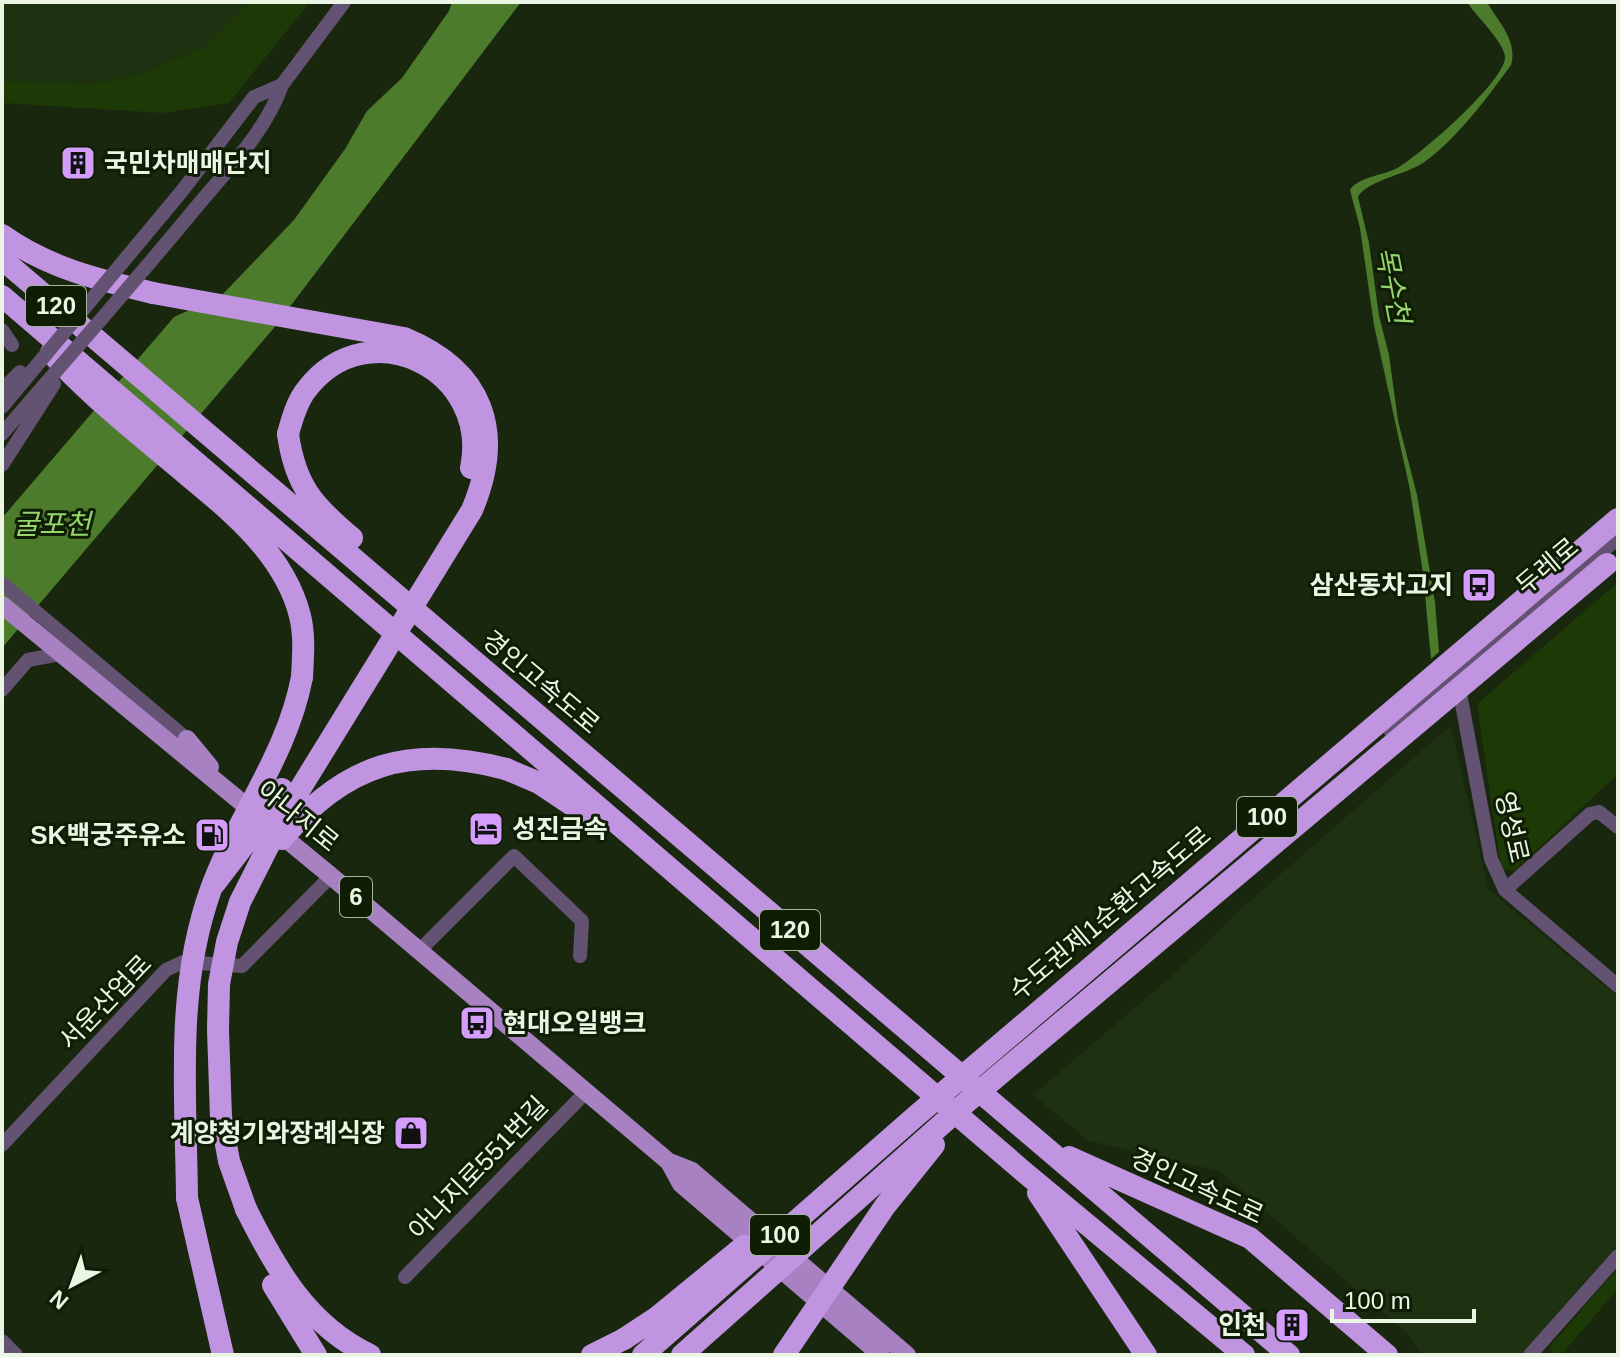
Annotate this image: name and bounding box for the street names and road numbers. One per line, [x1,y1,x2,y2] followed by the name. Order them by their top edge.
[26,286,86,326] road number: 120
[1510,531,1584,601] street label: 두레로
[476,624,606,740] street label: 경인고속도로
[251,774,345,858] street label: 아나지로
[1489,789,1535,865] street label: 영성로
[1237,797,1297,837] road number: 100
[1003,820,1217,1006] street label: 수도권제1순환고속도로
[340,877,372,917] road number: 6
[760,910,820,950] road number: 120
[53,949,157,1055] street label: 서운산업로
[402,1090,554,1246] street label: 아나지로551번길
[1126,1142,1268,1230] street label: 경인고속도로
[750,1215,810,1255] road number: 100

